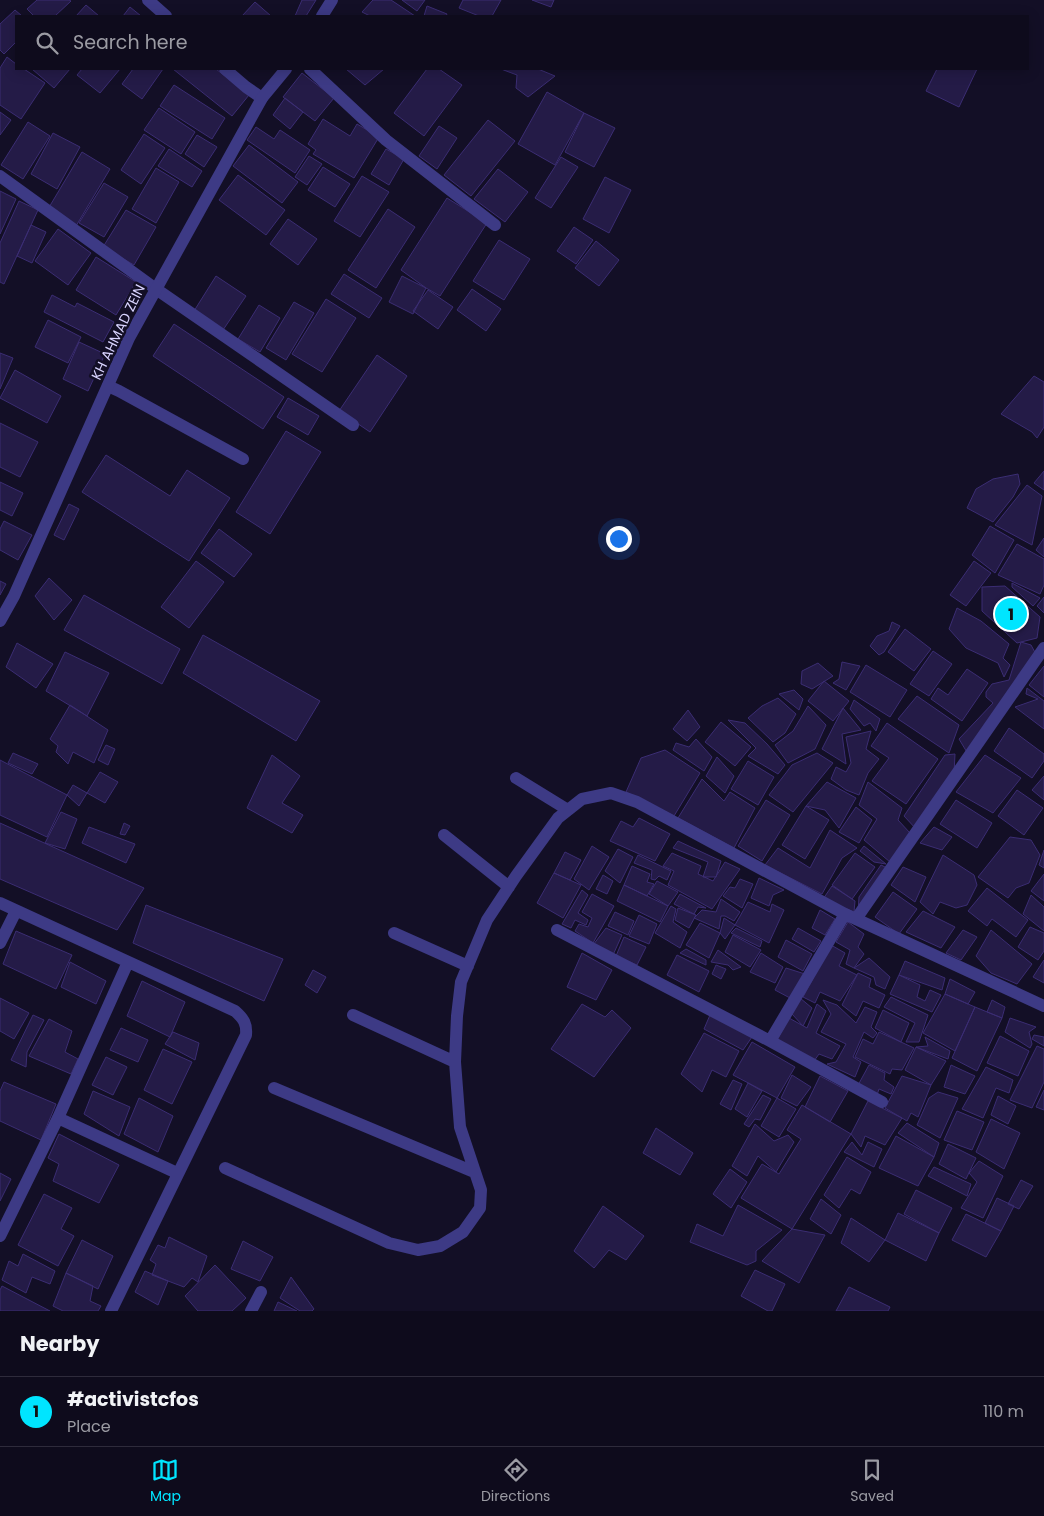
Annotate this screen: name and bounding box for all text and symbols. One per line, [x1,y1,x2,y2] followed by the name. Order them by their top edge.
[15,15,1029,70] search box
[33,29,61,57] icon: search
[73,29,187,56] text: Search here
[86,281,150,383] street label: KH AHMAD ZEIN
[606,526,632,552] your location
[995,595,1027,633] pin: 1
[20,1329,100,1358] text: Nearby
[67,1386,199,1413] text: #activistcfos
[33,1400,39,1423] text: 1
[983,1400,1024,1423] text: 110 m
[67,1415,111,1438] text: Place
[150,1456,181,1507] tab: Map
[481,1456,550,1507] tab: Directions
[850,1456,894,1507] tab: Saved

